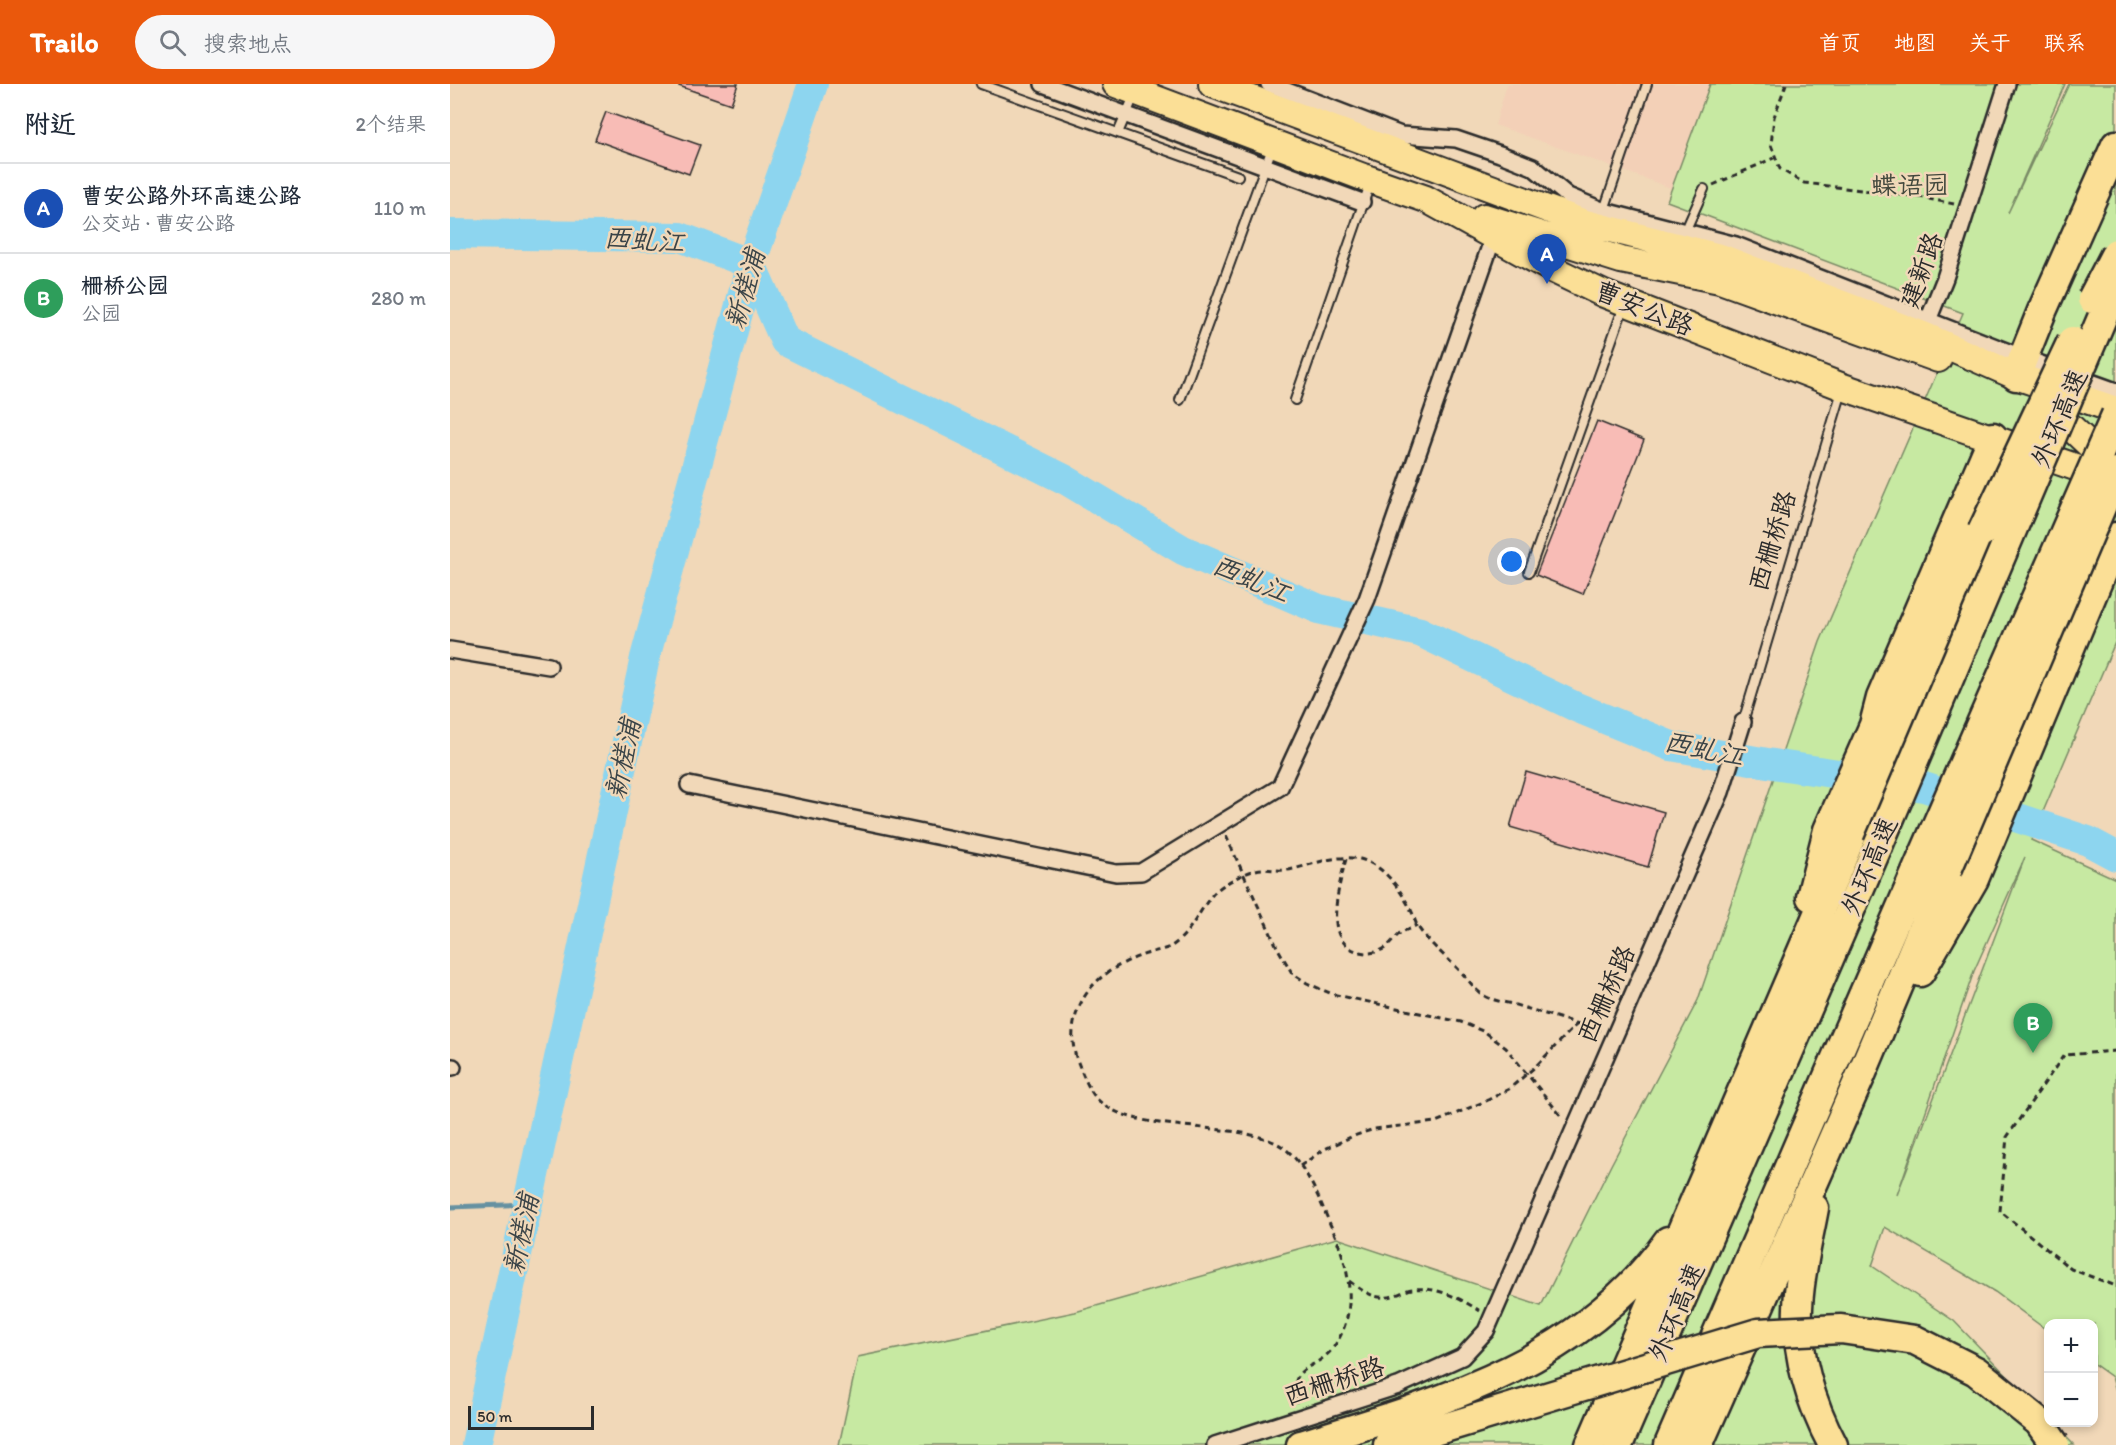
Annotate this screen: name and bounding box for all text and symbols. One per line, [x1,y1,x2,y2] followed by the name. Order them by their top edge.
[135,15,555,69] search box
[30,25,99,59] text: Trailo
[156,26,189,59] icon: search
[204,30,292,57] text: 搜索地点
[1819,30,1861,55] text: 首页
[1894,30,1936,55] text: 地图
[1969,30,2011,55] text: 关于
[2044,30,2086,55] text: 联系
[24,108,76,140] text: 附近
[355,112,426,136] text: 2个结果
[1871,169,1949,201] park label: 蝶语园
[81,182,301,209] text: 曹安公路外环高速公路
[37,196,50,220] text: A
[374,196,426,220] text: 110 m
[81,211,235,235] text: 公交站 · 曹安公路
[602,220,687,259] water label: 西虬江
[1893,228,1949,312] street label: 建新路
[1528,234,1566,284] pin: A
[717,242,772,332] water label: 新槎浦
[81,272,169,299] text: 栅桥公园
[1590,274,1698,342] street label: 曹安公路
[37,286,50,310] text: B
[371,286,426,310] text: 280 m
[81,301,121,325] text: 公园
[2024,364,2094,472] street label: 外环高速
[1741,487,1803,595] street label: 西栅桥路
[1497,547,1526,576] your location
[1207,548,1296,610] water label: 西虬江
[598,713,648,802] water label: 新槎浦
[1661,724,1748,773] water label: 西虬江
[1834,812,1904,920] street label: 外环高速
[1570,940,1642,1048] street label: 西栅桥路
[2014,1004,2052,1053] pin: B
[496,1188,546,1277] water label: 新槎浦
[1641,1258,1711,1366] street label: 外环高速
[2044,1319,2098,1427] map controls
[2044,1319,2098,1373] button: +
[1280,1350,1388,1412] street label: 西栅桥路
[2044,1373,2098,1427] button: −
[468,1403,594,1430] scale bar
[477,1407,512,1426] text: 50 m

